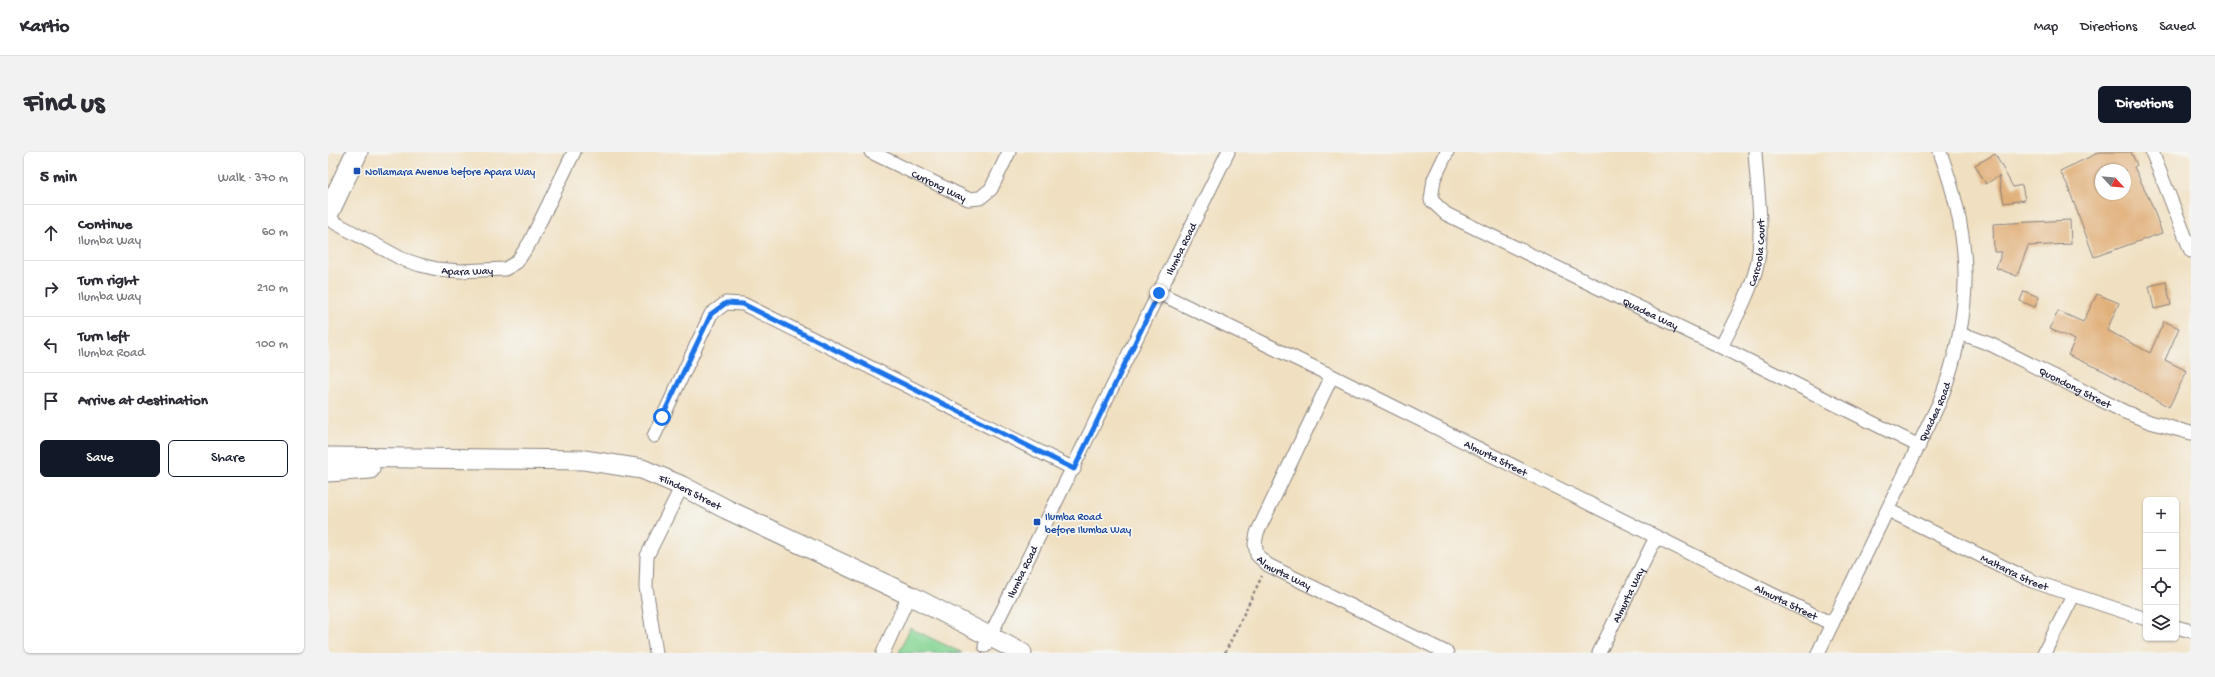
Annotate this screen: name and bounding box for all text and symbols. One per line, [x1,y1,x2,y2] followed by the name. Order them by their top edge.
[20,16,69,39] text: Kartio
[2034,19,2058,36] text: Map
[2080,19,2137,36] text: Directions
[2159,19,2195,36] text: Saved
[2098,86,2191,123] button: Directions
[24,88,104,121] text: Find us
[2095,164,2131,200] north arrow
[352,166,362,176] marker: Nollamara Avenue before Apara Way
[365,166,536,179] place label: Nollamara Avenue before Apara Way
[40,168,77,188] text: 5 min
[909,169,969,206] street label: Currong Way
[218,171,288,186] text: Walk · 370 m
[78,216,132,234] text: Continue
[1747,218,1768,288] street label: Carcoola Court
[1164,220,1201,277] street label: Ilumba Road
[40,222,62,244] icon: ahead
[262,225,288,240] text: 60 m
[78,234,141,249] text: Ilumba Way
[441,265,494,279] street label: Apara Way
[78,272,138,290] text: Turn right
[40,278,62,300] icon: right
[257,281,288,296] text: 210 m
[1150,284,1168,302] route end
[78,290,141,305] text: Ilumba Way
[1620,296,1680,334] street label: Quadea Way
[78,328,129,346] text: Turn left
[40,334,62,356] icon: left
[256,337,288,352] text: 100 m
[78,346,145,361] text: Ilumba Road
[2036,366,2114,413] street label: Quondong Street
[1917,380,1955,444] street label: Quadea Road
[40,390,62,412] icon: arrive
[78,392,208,410] text: Arrive at destination
[653,408,671,426] route start
[1462,439,1530,480] street label: Almurta Street
[40,440,160,477] button: Save
[168,440,288,477] button: Share
[656,473,724,514] street label: Flinders Street
[2143,497,2179,641] map controls
[2143,497,2179,533] button: +
[1045,512,1132,537] place label: Ilumba Road before Ilumba Way
[1032,517,1042,527] marker: Ilumba Road before Ilumba Way
[2143,533,2179,569] button: −
[1006,543,1042,600] street label: Ilumba Road
[1978,553,2051,594] street label: Maltarra Street
[1254,554,1313,594] street label: Almurta Way
[1611,565,1648,625] street label: Almurta Way
[2143,569,2179,605] button: locate
[1752,583,1820,624] street label: Almurta Street
[2143,605,2179,641] button: layers

